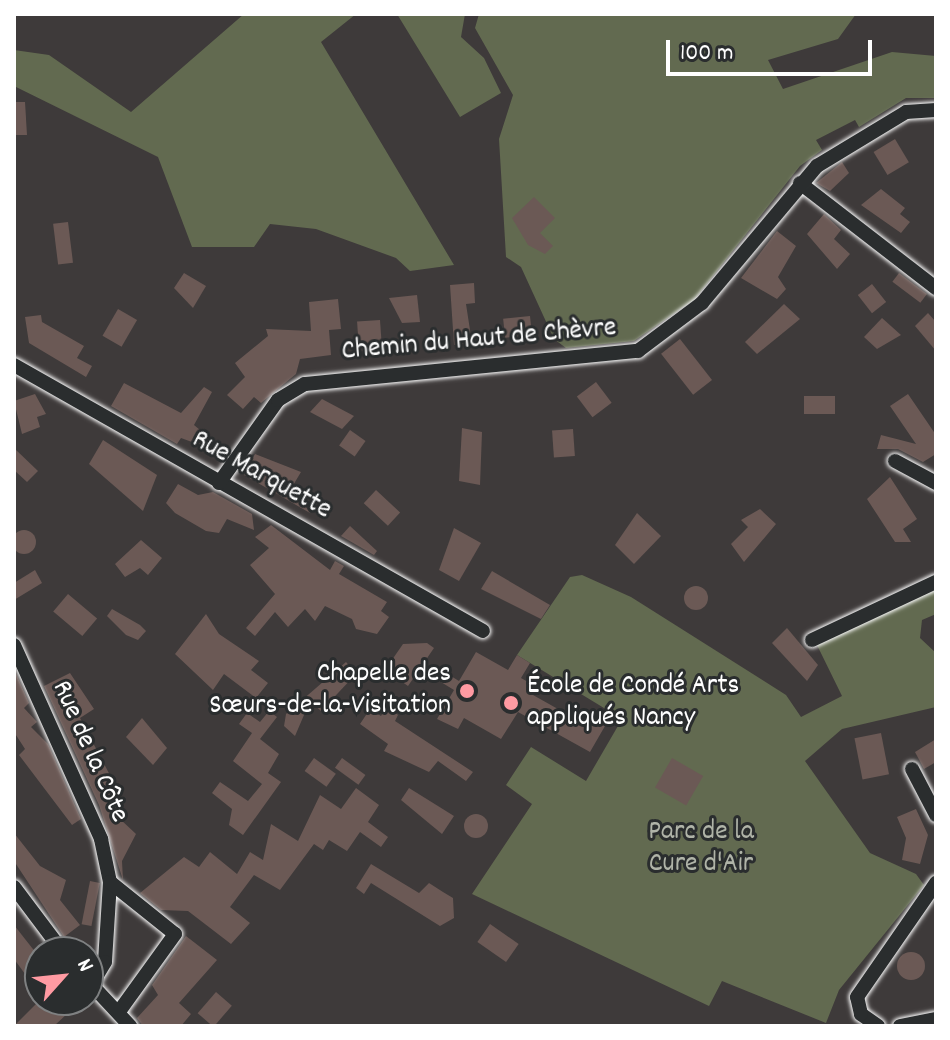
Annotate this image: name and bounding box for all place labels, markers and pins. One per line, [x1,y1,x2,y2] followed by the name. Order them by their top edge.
[209,658,451,724] place label: Chapelle des Sœurs-de-la-Visitation
[527,670,739,736] place label: École de Condé Arts appliqués Nancy
[458,682,476,700] marker: Chapelle des Sœurs-de-la-Visitation
[502,694,520,712] marker: École de Condé Arts appliqués Nancy

